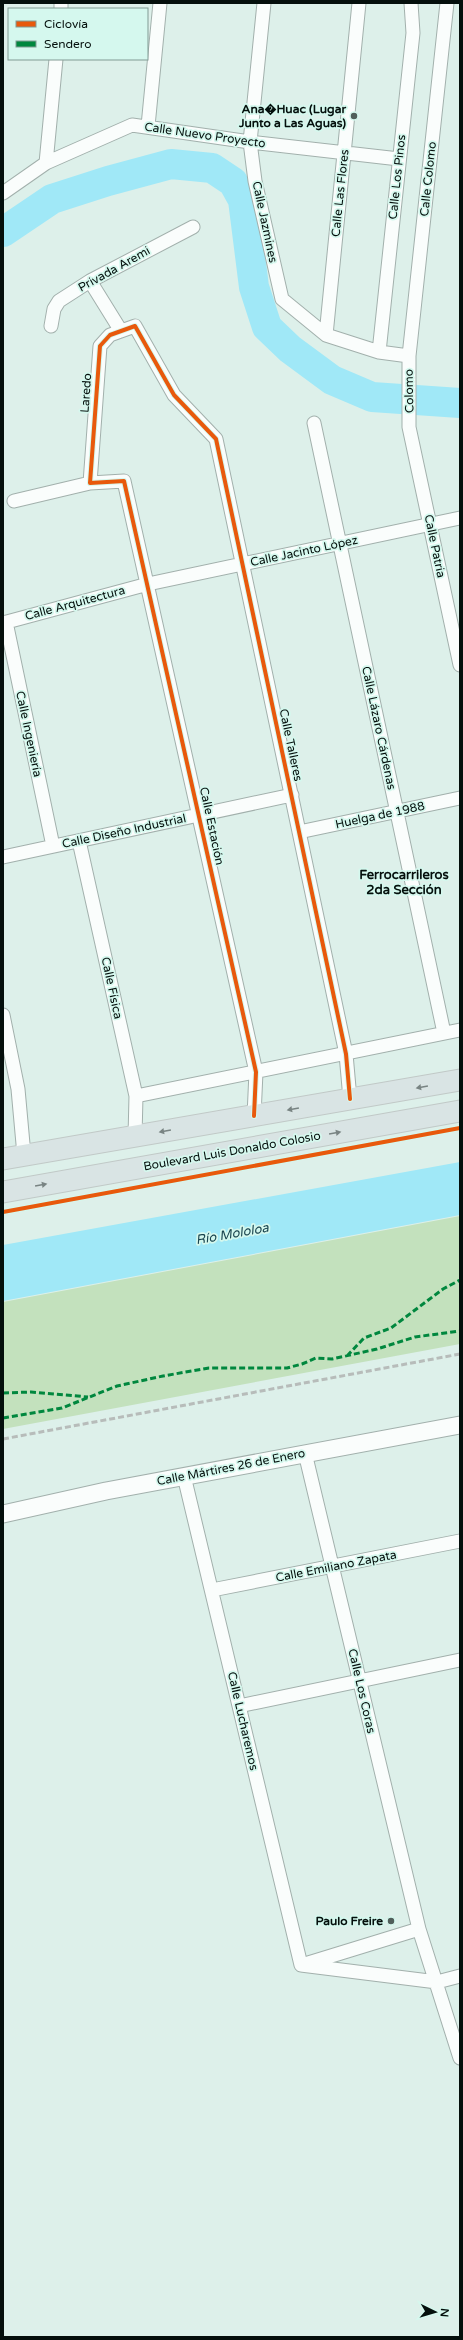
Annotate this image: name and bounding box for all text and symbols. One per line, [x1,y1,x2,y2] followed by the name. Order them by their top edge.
[8,8,148,60] legend
[44,17,88,31] text: Ciclovía
[44,37,92,51] text: Sendero
[238,102,346,131] place label: Ana�Huac (Lugar Junto a Las Aguas)
[349,111,359,121] marker: Ana�Huac (Lugar Junto a Las Aguas)
[144,120,266,150] street label: Calle Nuevo Proyecto
[386,134,408,220] street label: Calle Los Pinos
[417,141,439,217] street label: Calle Colomo
[328,148,352,237] street label: Calle Las Flores
[250,180,281,264] street label: Calle Jazmines
[76,243,152,295] street label: Privada Aremi
[402,369,416,413] street label: Colomo
[78,373,94,413] street label: Laredo
[421,513,449,579] street label: Calle Patria
[249,533,359,569] street label: Calle Jacinto López
[23,583,127,623] street label: Calle Arquitectura
[359,665,399,791] street label: Calle Lázaro Cárdenas
[13,690,45,778] street label: Calle Ingeniería
[276,707,306,783] street label: Calle Talleres
[197,786,227,866] street label: Calle Estación
[334,799,426,831] street label: Huelga de 1988
[61,811,187,851] street label: Calle Diseño Industrial
[359,867,449,898] district label: Ferrocarrileros 2da Sección
[99,956,125,1020] street label: Calle Física
[415,1084,428,1090] one-way arrow
[287,1106,300,1112] one-way arrow
[142,1129,322,1173] street label: Boulevard Luis Donaldo Colosio
[159,1129,171,1135] one-way arrow
[329,1130,341,1136] one-way arrow
[35,1182,48,1188] one-way arrow
[195,1220,271,1248] water label: Río Mololoa
[156,1446,306,1488] street label: Calle Mártires 26 de Enero
[274,1547,398,1585] street label: Calle Emiliano Zapata
[345,1647,379,1735] street label: Calle Los Coras
[225,1670,261,1772] street label: Calle Lucharemos
[315,1914,383,1928] place label: Paulo Freire
[386,1916,396,1926] marker: Paulo Freire
[415,2292,455,2332] north arrow
[438,2308,451,2318] text: N

